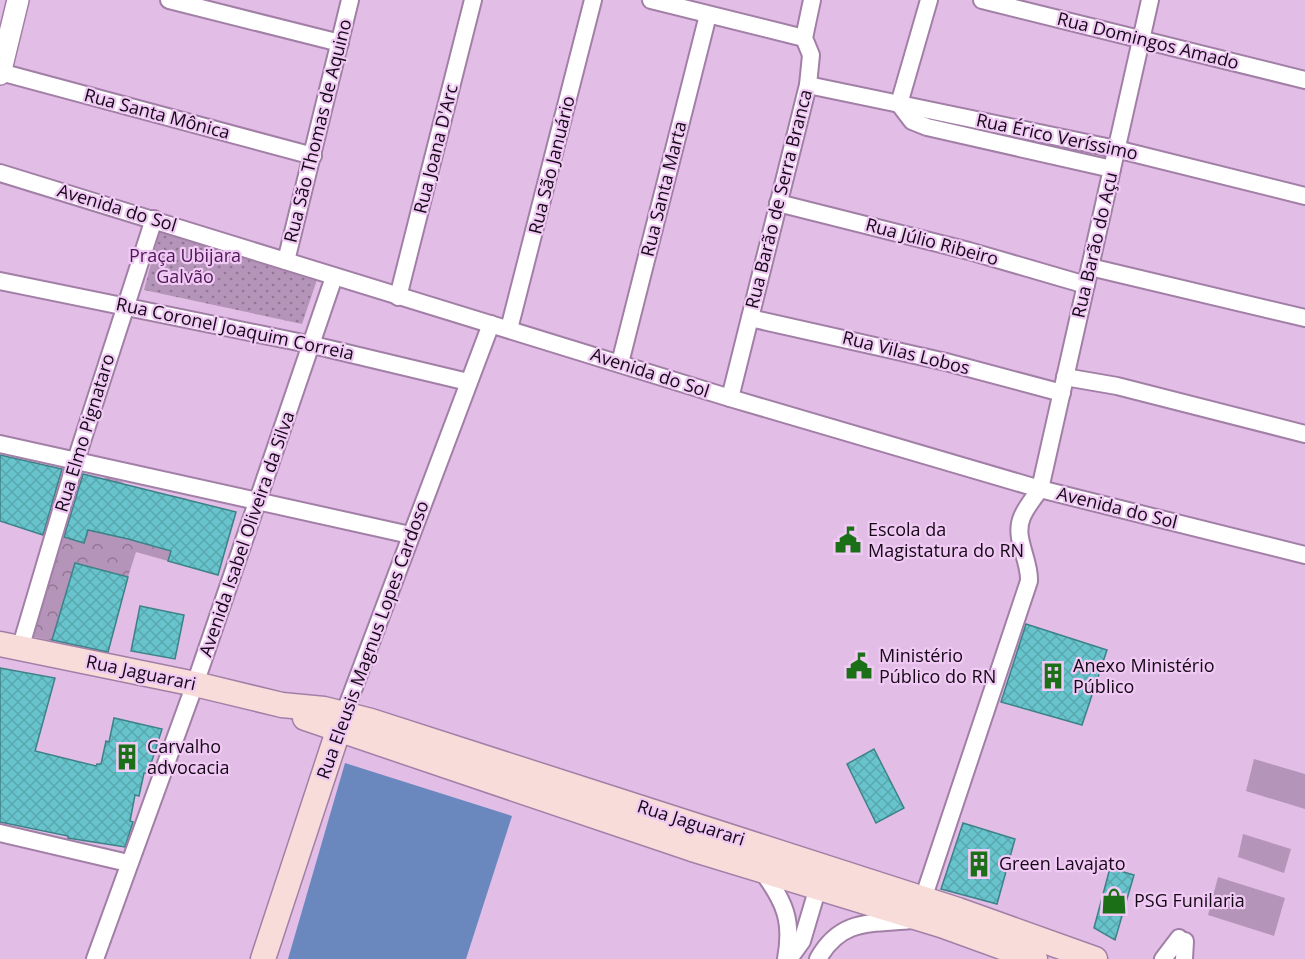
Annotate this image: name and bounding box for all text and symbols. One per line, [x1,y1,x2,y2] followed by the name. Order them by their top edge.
[1055,6,1242,74] street label: Rua Domingos Amado
[278,16,356,245] street label: Rua São Thomas de Aquino
[407,81,463,216] street label: Rua Joana D'Arc
[82,82,233,144] street label: Rua Santa Mônica
[739,87,817,311] street label: Rua Barão de Serra Branca
[522,93,580,236] street label: Rua São Januário
[974,107,1140,165] street label: Rua Érico Veríssimo
[635,119,691,259] street label: Rua Santa Marta
[1066,170,1122,320] street label: Rua Barão do Açu
[55,178,180,237] street label: Avenida do Sol
[863,212,1001,270] street label: Rua Júlio Ribeiro
[129,243,241,288] park label: Praça Ubijara Galvão
[114,291,356,365] street label: Rua Coronel Joaquim Correia
[840,325,972,379] street label: Rua Vilas Lobos
[588,342,713,403] street label: Avenida do Sol
[49,351,120,515] street label: Rua Elmo Pignataro
[193,408,299,660] street label: Avenida Isabel Oliveira da Silva
[1054,480,1180,534] street label: Avenida do Sol
[310,497,434,782] street label: Rua Eleusis Magnus Lopes Cardoso
[868,517,1024,562] place label: Escola da Magistatura do RN
[833,525,863,555] public building icon: Escola da Magistatura do RN
[879,643,996,688] place label: Ministério Público do RN
[84,649,198,695] street label: Rua Jaguarari
[844,651,874,681] public building icon: Ministério Público do RN
[1073,653,1215,698] place label: Anexo Ministério Público
[1038,661,1068,691] building icon: Anexo Ministério Público
[147,734,230,779] place label: Carvalho advocacia
[112,742,142,772] building icon: Carvalho advocacia
[634,793,748,851] street label: Rua Jaguarari
[964,849,994,879] building icon: Green Lavajato
[999,851,1126,875] place label: Green Lavajato
[1099,886,1129,916] shop icon: PSG Funilaria
[1134,888,1245,912] place label: PSG Funilaria

